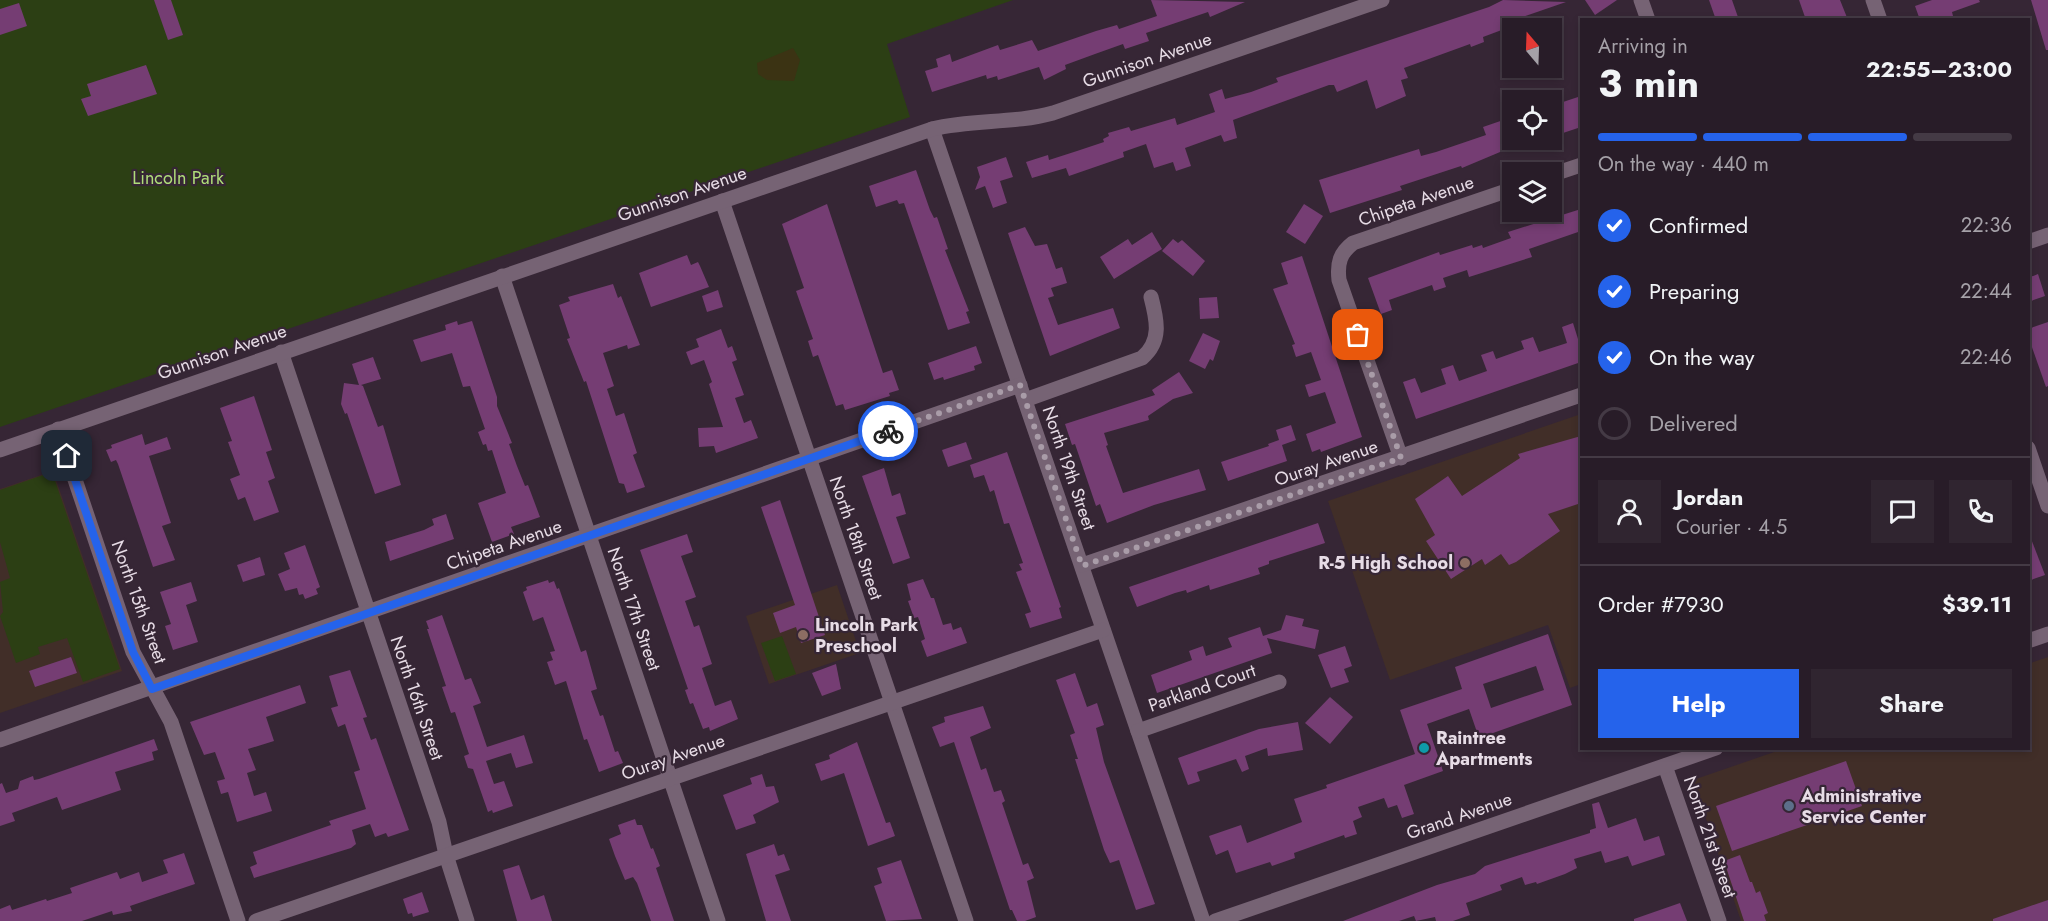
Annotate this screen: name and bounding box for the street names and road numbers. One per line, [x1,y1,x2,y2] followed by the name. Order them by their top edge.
[1079,26,1215,94] street label: Gunnison Avenue
[614,160,750,228] street label: Gunnison Avenue
[1355,169,1477,233] street label: Chipeta Avenue
[154,318,290,386] street label: Gunnison Avenue
[1036,402,1103,534] street label: North 19th Street
[1271,433,1381,493] street label: Ouray Avenue
[823,473,890,604] street label: North 18th Street
[443,513,565,577] street label: Chipeta Avenue
[105,537,174,668] street label: North 15th Street
[601,544,667,675] street label: North 17th Street
[384,632,451,764] street label: North 16th Street
[1145,657,1260,719] street label: Parkland Court
[618,727,728,787] street label: Ouray Avenue
[1677,773,1743,902] street label: North 21st Street
[1403,786,1515,846] street label: Grand Avenue

